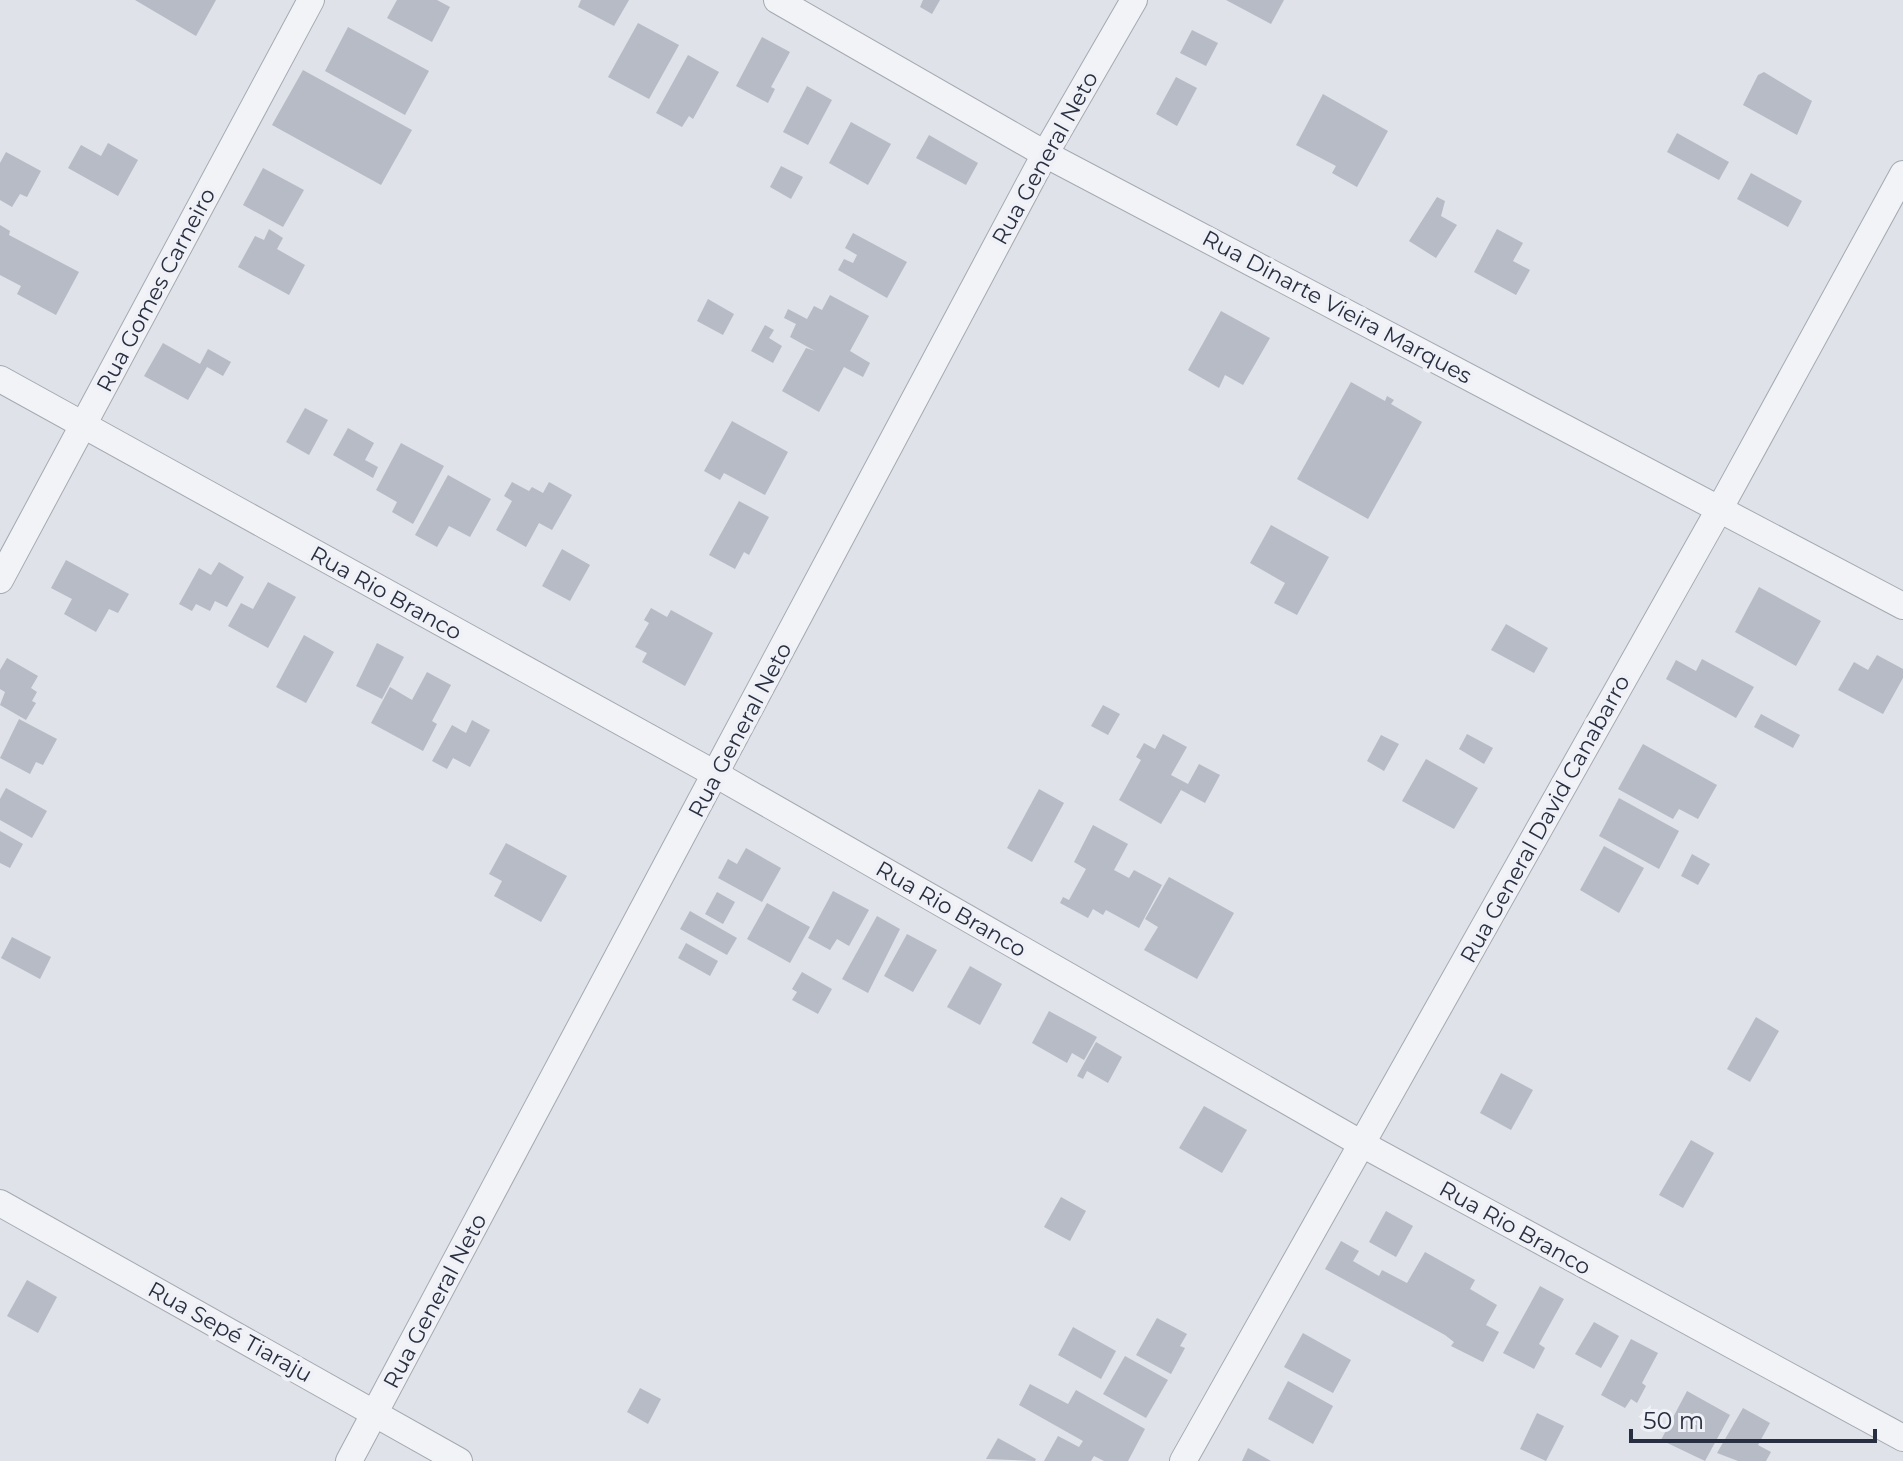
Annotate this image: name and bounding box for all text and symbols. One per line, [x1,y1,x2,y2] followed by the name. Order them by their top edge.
[986,67,1104,249] street label: Rua General Neto
[91,184,221,396] street label: Rua Gomes Carneiro
[1198,224,1477,390] street label: Rua Dinarte Vieira Marques
[305,540,467,646] street label: Rua Rio Branco
[683,638,797,822] street label: Rua General Neto
[1454,670,1636,968] street label: Rua General David Canabarro
[871,855,1031,963] street label: Rua Rio Branco
[1434,1175,1596,1281] street label: Rua Rio Branco
[378,1209,492,1393] street label: Rua General Neto
[143,1276,317,1388] street label: Rua Sepé Tiaraju
[1631,1393,1875,1443] scale bar
[1643,1406,1704,1435] text: 50 m

